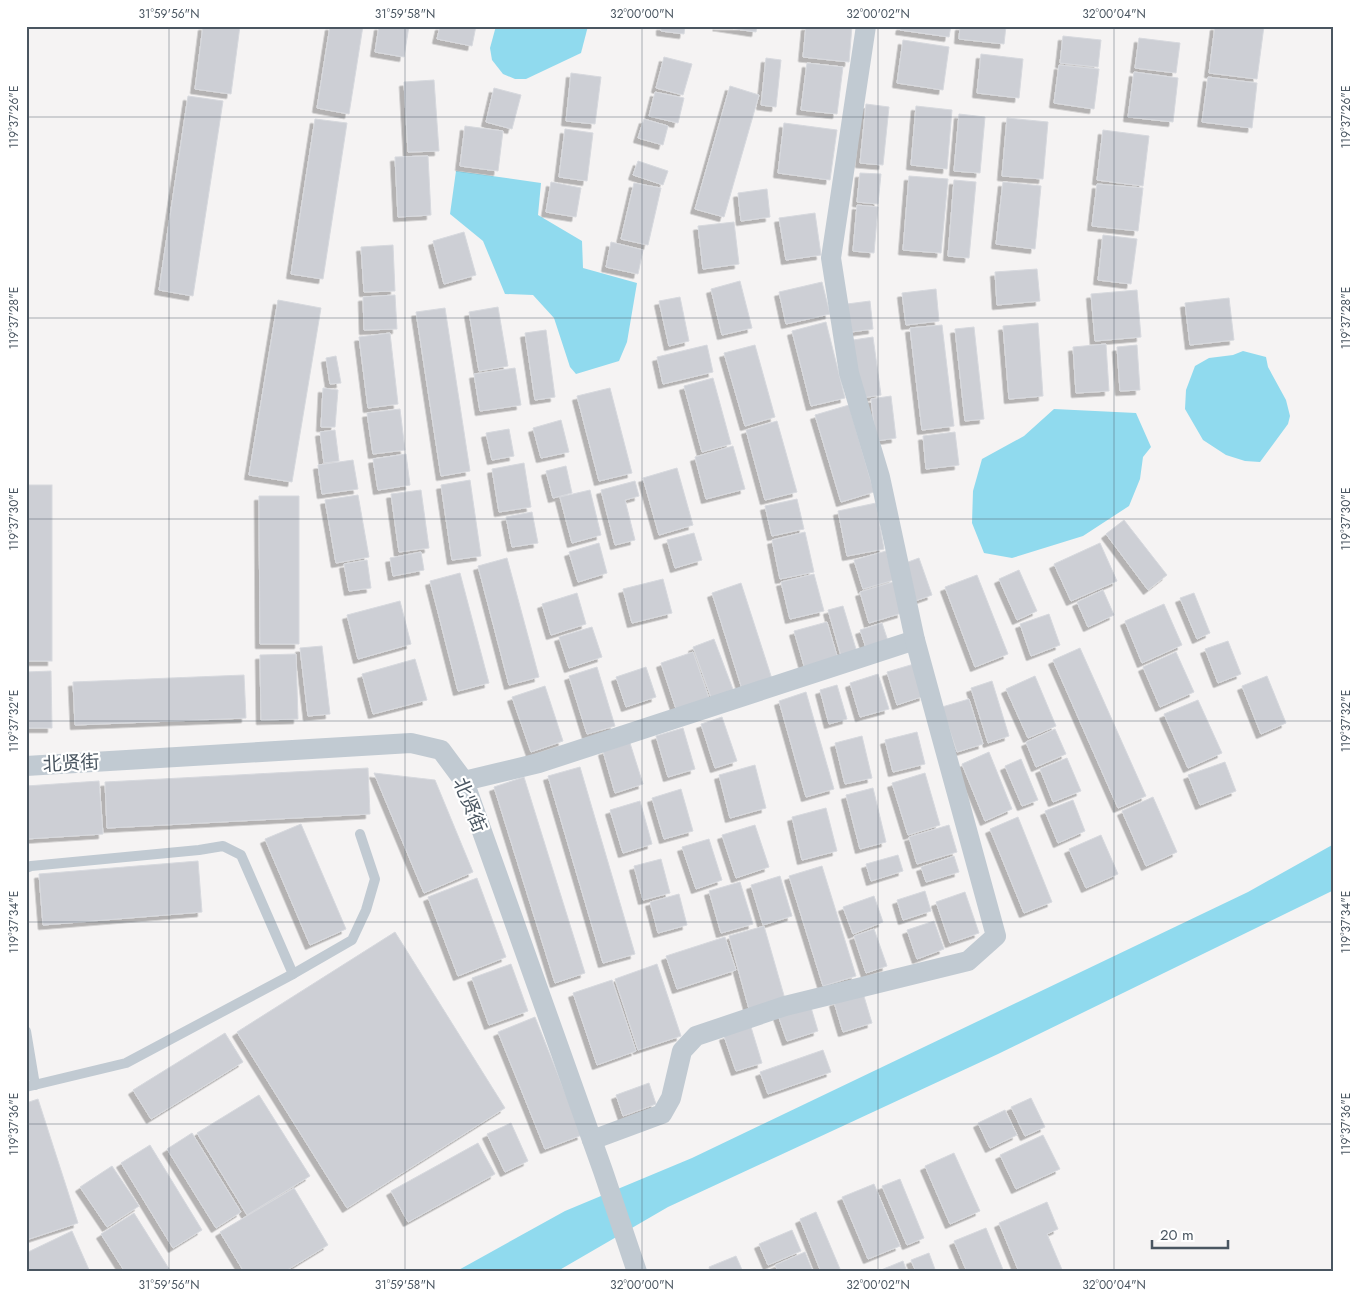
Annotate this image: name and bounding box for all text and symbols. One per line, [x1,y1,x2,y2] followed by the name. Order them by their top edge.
[139,5,199,23] text: 31°59'56"N
[375,5,435,23] text: 31°59'58"N
[610,5,674,23] text: 32°00'00"N
[846,5,910,23] text: 32°00'02"N
[1082,5,1146,23] text: 32°00'04"N
[5,85,23,149] text: 119°37'26"E
[1337,85,1355,149] text: 119°37'26"E
[5,287,23,349] text: 119°37'28"E
[1337,287,1355,349] text: 119°37'28"E
[5,487,23,551] text: 119°37'30"E
[1337,487,1355,551] text: 119°37'30"E
[5,690,23,752] text: 119°37'32"E
[1337,690,1355,752] text: 119°37'32"E
[42,748,100,778] street label: 北贤街
[447,774,493,836] street label: 北贤街
[5,891,23,953] text: 119°37'34"E
[1337,891,1355,953] text: 119°37'34"E
[5,1093,23,1155] text: 119°37'36"E
[1337,1093,1355,1155] text: 119°37'36"E
[1152,1218,1229,1250] scale bar
[1160,1224,1194,1246] text: 20 m
[139,1276,199,1294] text: 31°59'56"N
[375,1276,435,1294] text: 31°59'58"N
[610,1276,674,1294] text: 32°00'00"N
[846,1276,910,1294] text: 32°00'02"N
[1082,1276,1146,1294] text: 32°00'04"N

